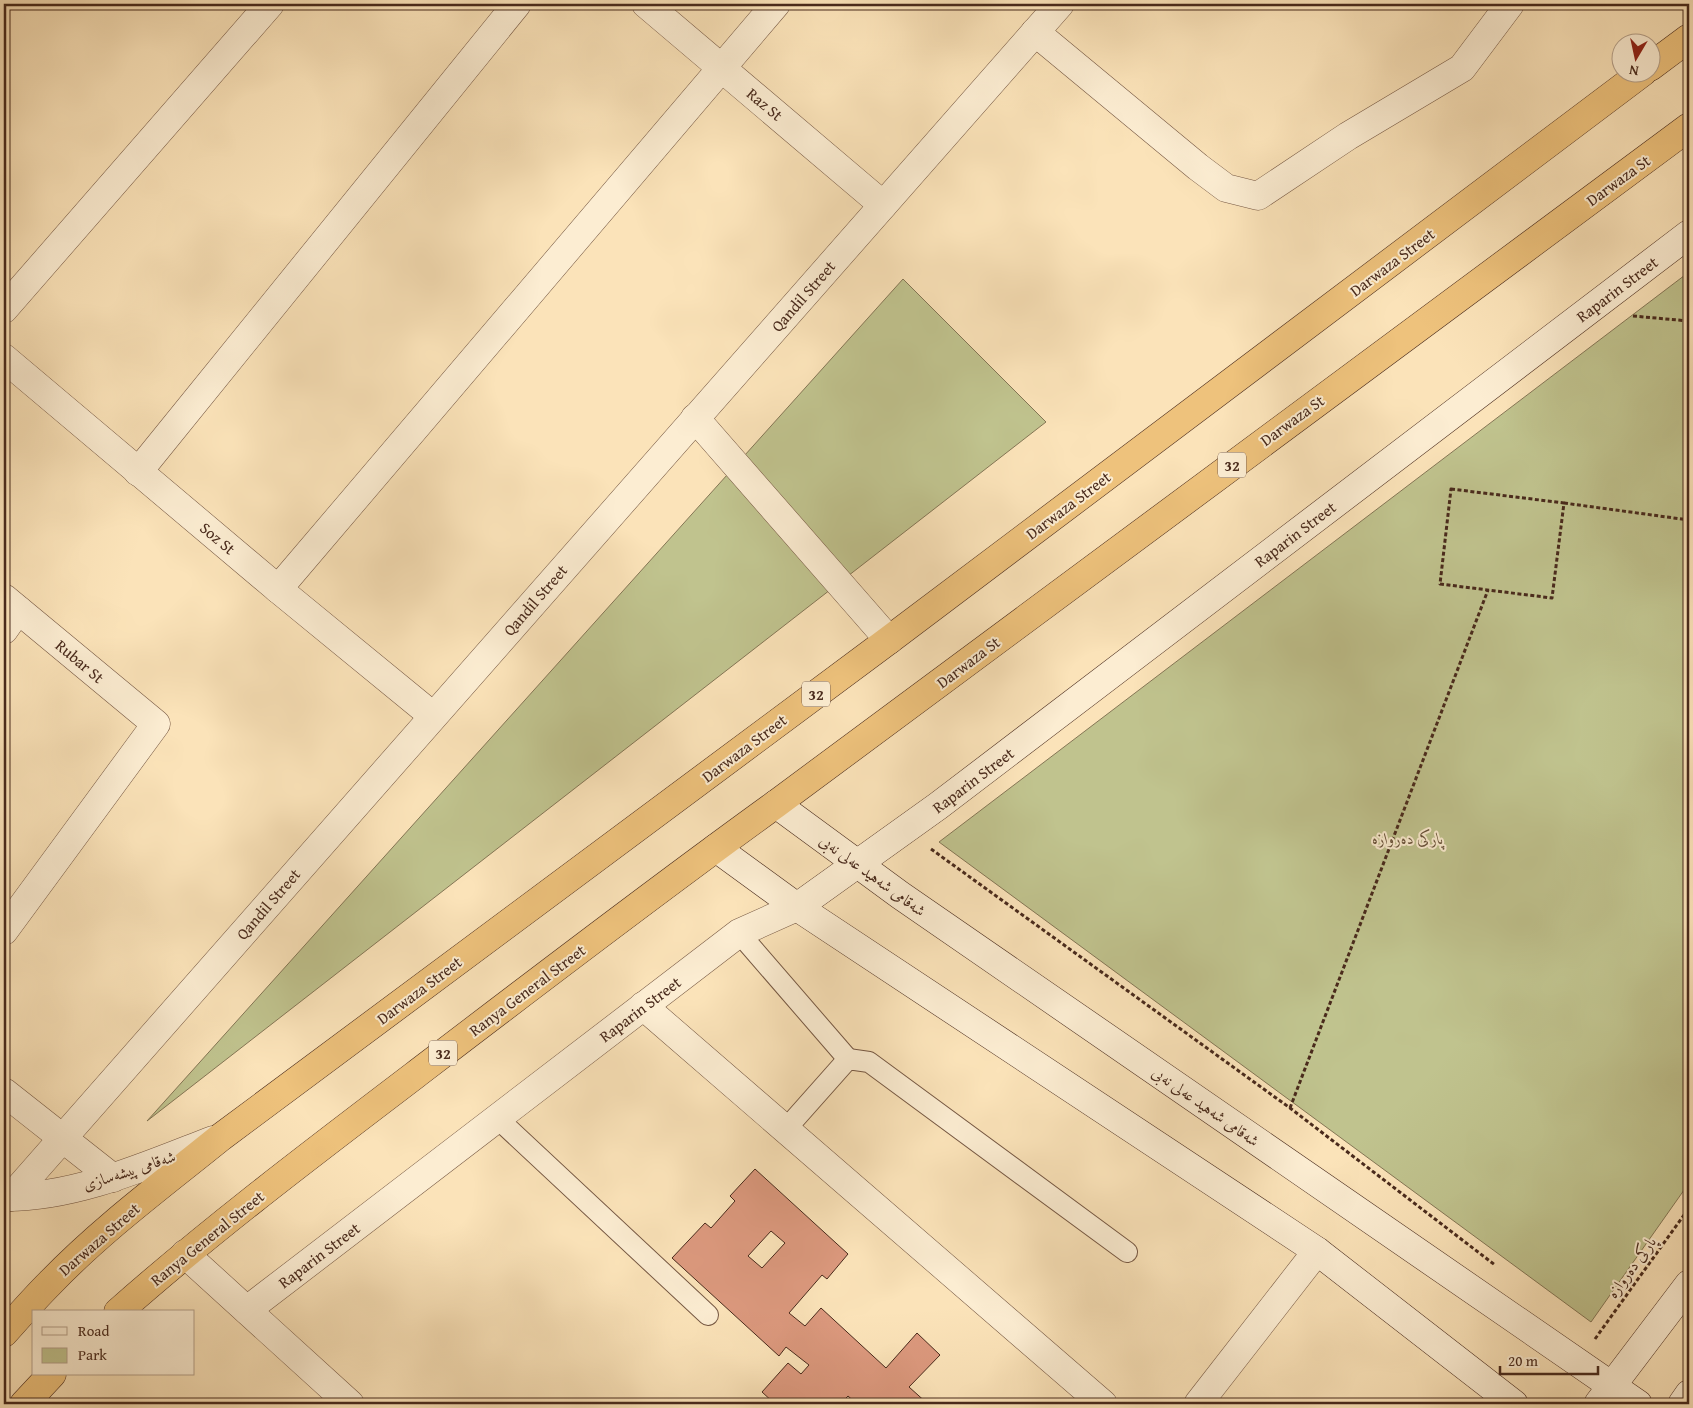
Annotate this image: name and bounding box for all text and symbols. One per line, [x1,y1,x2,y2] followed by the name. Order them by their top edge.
[1610,32,1660,82] north arrow
[1627,60,1640,81] text: N
[742,82,789,127] street label: Raz St
[1581,148,1655,211] street label: Darwaza St
[1344,222,1440,302] street label: Darwaza Street
[1571,250,1663,328] street label: Raparin Street
[765,255,841,337] street label: Qandil Street
[1255,388,1329,451] street label: Darwaza St
[1218,452,1246,478] road number: 32
[1020,465,1116,545] street label: Darwaza Street
[1249,495,1341,573] street label: Raparin Street
[195,516,241,560] street label: Soz St
[497,559,573,641] street label: Qandil Street
[931,630,1005,694] street label: Darwaza St
[50,633,110,689] street label: Rubar St
[802,682,830,706] road number: 32
[696,708,792,788] street label: Darwaza Street
[927,741,1019,819] street label: Raparin Street
[1372,826,1446,850] park label: پارکی دەروازە
[815,828,931,922] street label: شەقامی شەهید عەلی نەبی
[230,863,306,945] street label: Qandil Street
[464,938,591,1042] street label: Ranya General Street
[371,950,467,1030] street label: Darwaza Street
[594,970,686,1048] street label: Raparin Street
[429,1040,457,1066] road number: 32
[1147,1060,1265,1152] street label: شەقامی شەهید عەلی نەبی
[80,1144,178,1196] street label: شەقامی پیشەسازی
[145,1184,269,1292] street label: Ranya General Street
[53,1197,145,1281] street label: Darwaza Street
[273,1216,365,1294] street label: Raparin Street
[1600,1230,1662,1303] street label: پارکی دەروازە
[32,1310,195,1376] legend
[78,1320,109,1341] text: Road
[1500,1343,1598,1375] scale bar
[78,1344,107,1365] text: Park
[1508,1350,1539,1371] text: 20 m

